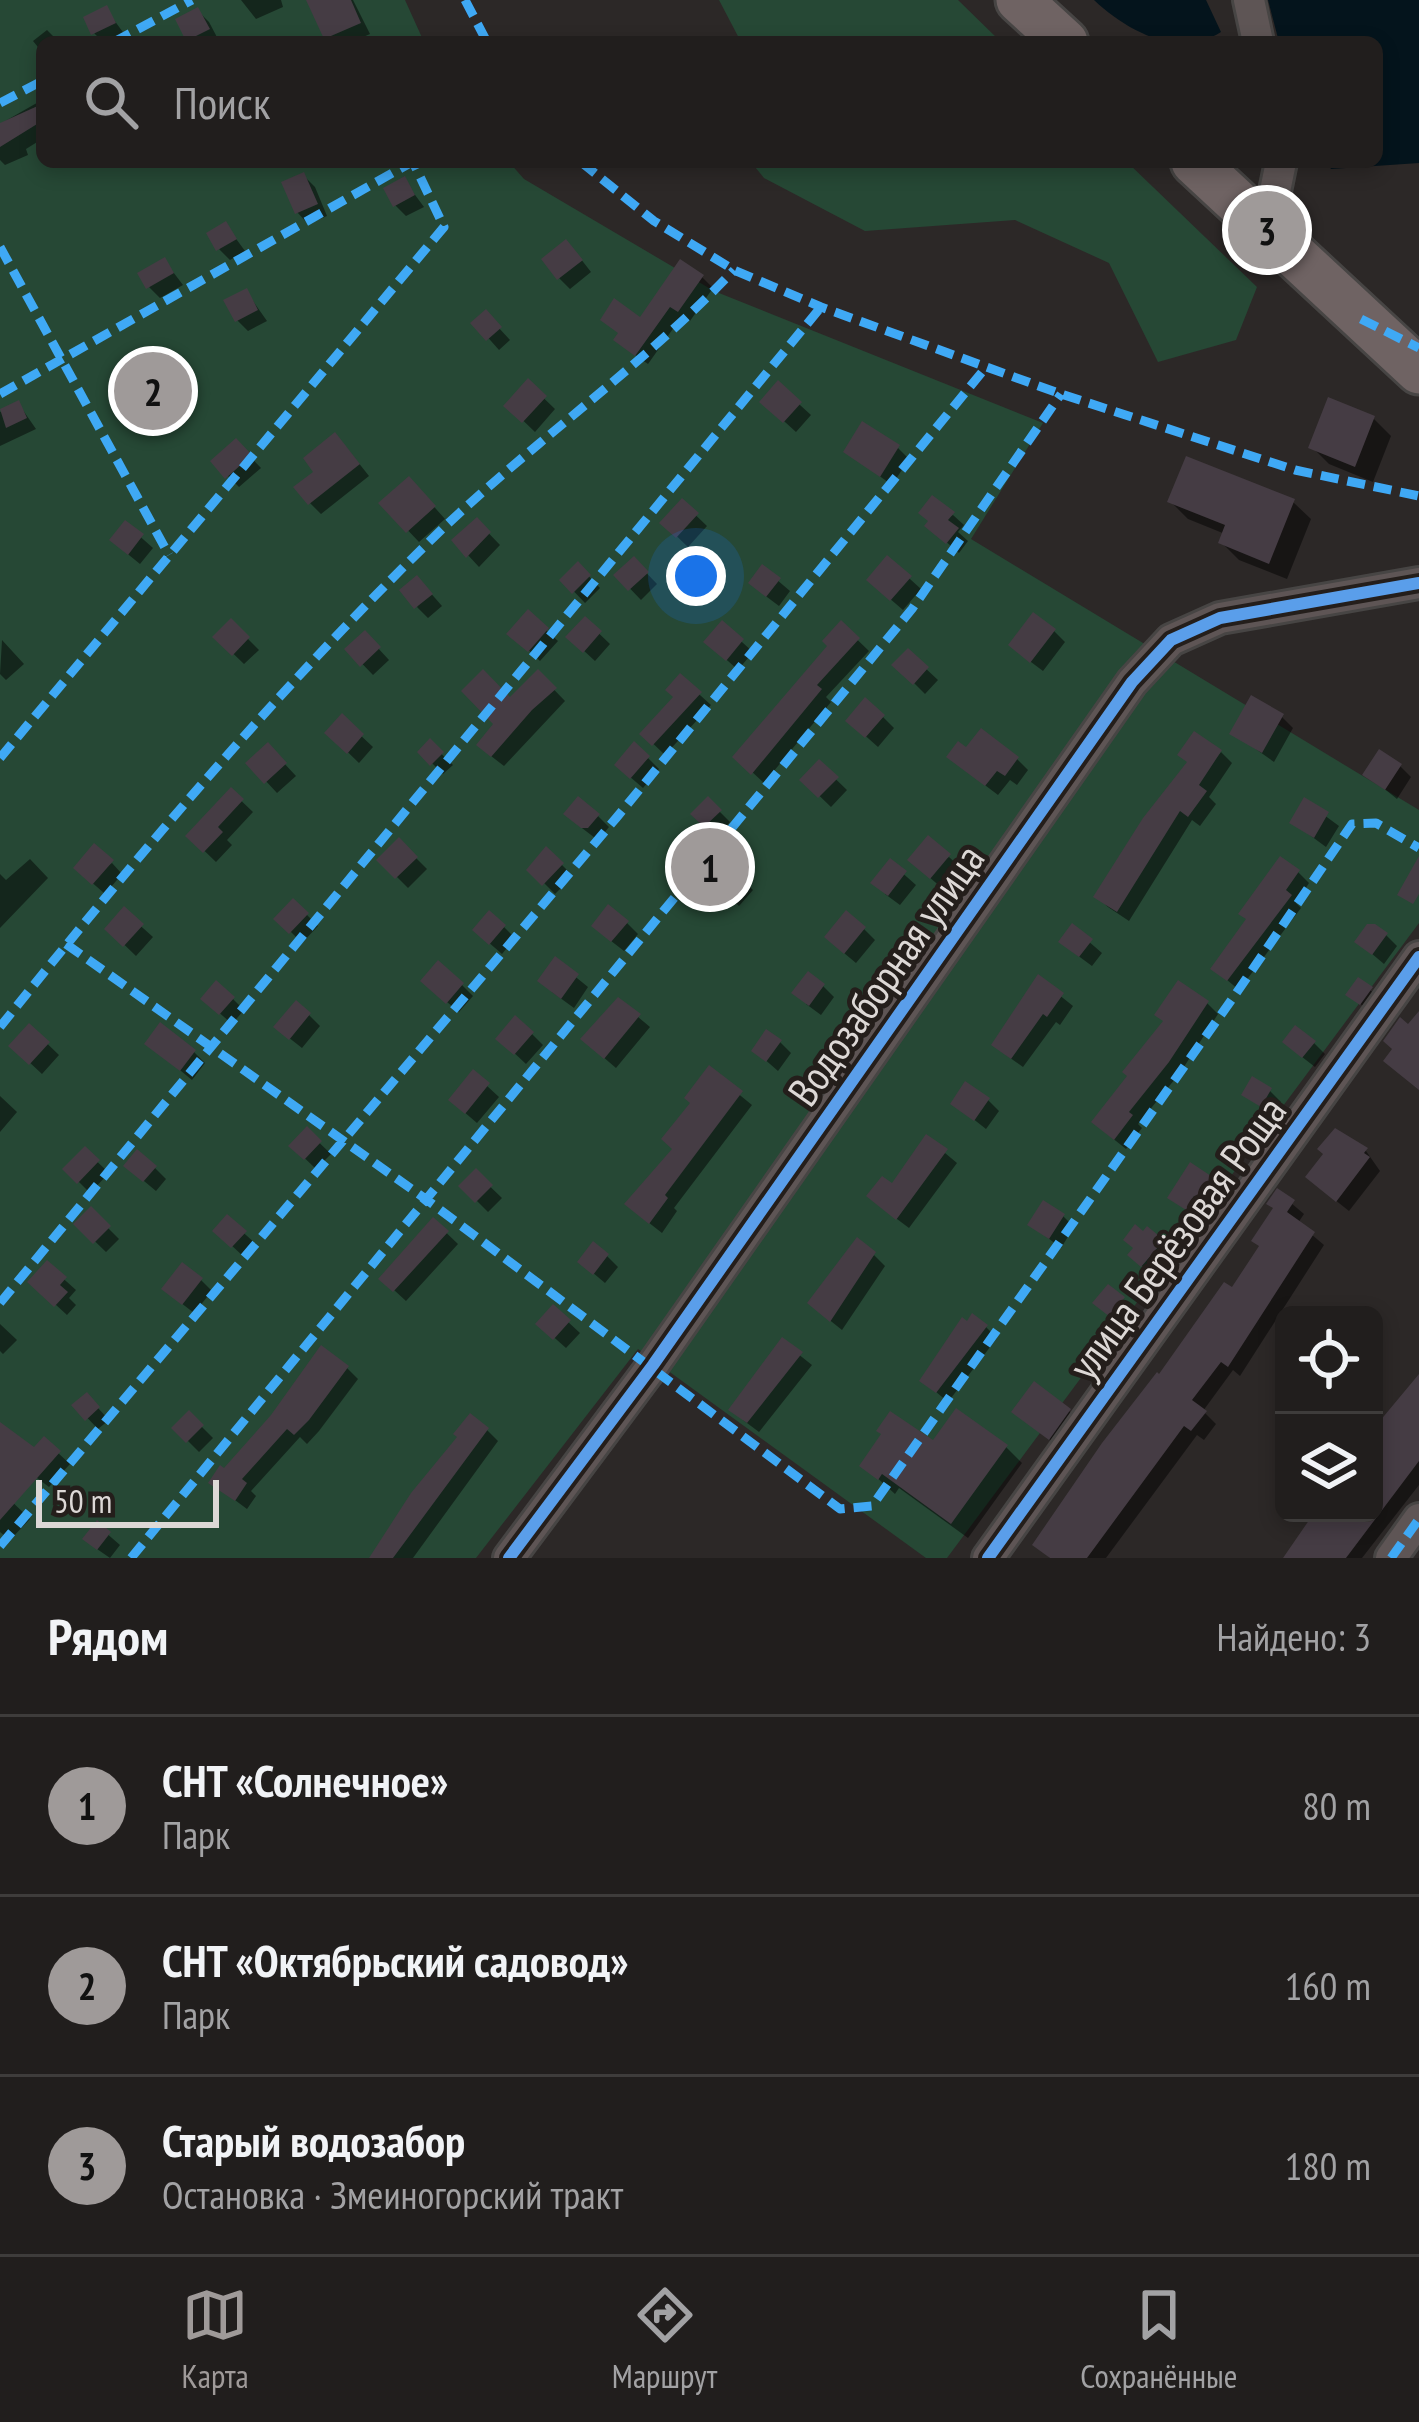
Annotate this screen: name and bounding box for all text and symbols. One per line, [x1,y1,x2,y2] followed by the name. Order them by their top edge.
[36,36,1383,168] search box
[78,69,144,135] icon: search
[174,73,270,131] text: Поиск
[1228,185,1306,275] pin: 3
[114,346,192,436] pin: 2
[666,546,726,606] your location
[671,822,749,912] pin: 1
[775,833,996,1116] street label: Водозаборная улица
[1055,1085,1298,1390] street label: улица Берёзовая Роща
[1275,1306,1383,1522] map controls
[1275,1306,1383,1414] button: locate
[1275,1414,1383,1522] button: layers
[36,1474,219,1527] scale bar
[54,1479,112,1522] text: 50 m
[48,1603,168,1669] text: Рядом
[1217,1611,1371,1662] text: Найдено: 3
[162,1751,448,1809] text: СНТ «Солнечное»
[78,1780,96,1831] text: 1
[1302,1780,1371,1831] text: 80 m
[162,1809,230,1860] text: Парк
[162,1931,628,1989] text: СНТ «Октябрьский садовод»
[78,1960,96,2011] text: 2
[1285,1960,1371,2011] text: 160 m
[162,1989,230,2040] text: Парк
[162,2111,465,2169] text: Старый водозабор
[78,2140,96,2191] text: 3
[1285,2140,1371,2191] text: 180 m
[162,2169,623,2220] text: Остановка · Змеиногорский тракт
[182,2282,249,2397] tab: Карта
[612,2282,717,2397] tab: Маршрут
[1080,2282,1237,2397] tab: Сохранённые

